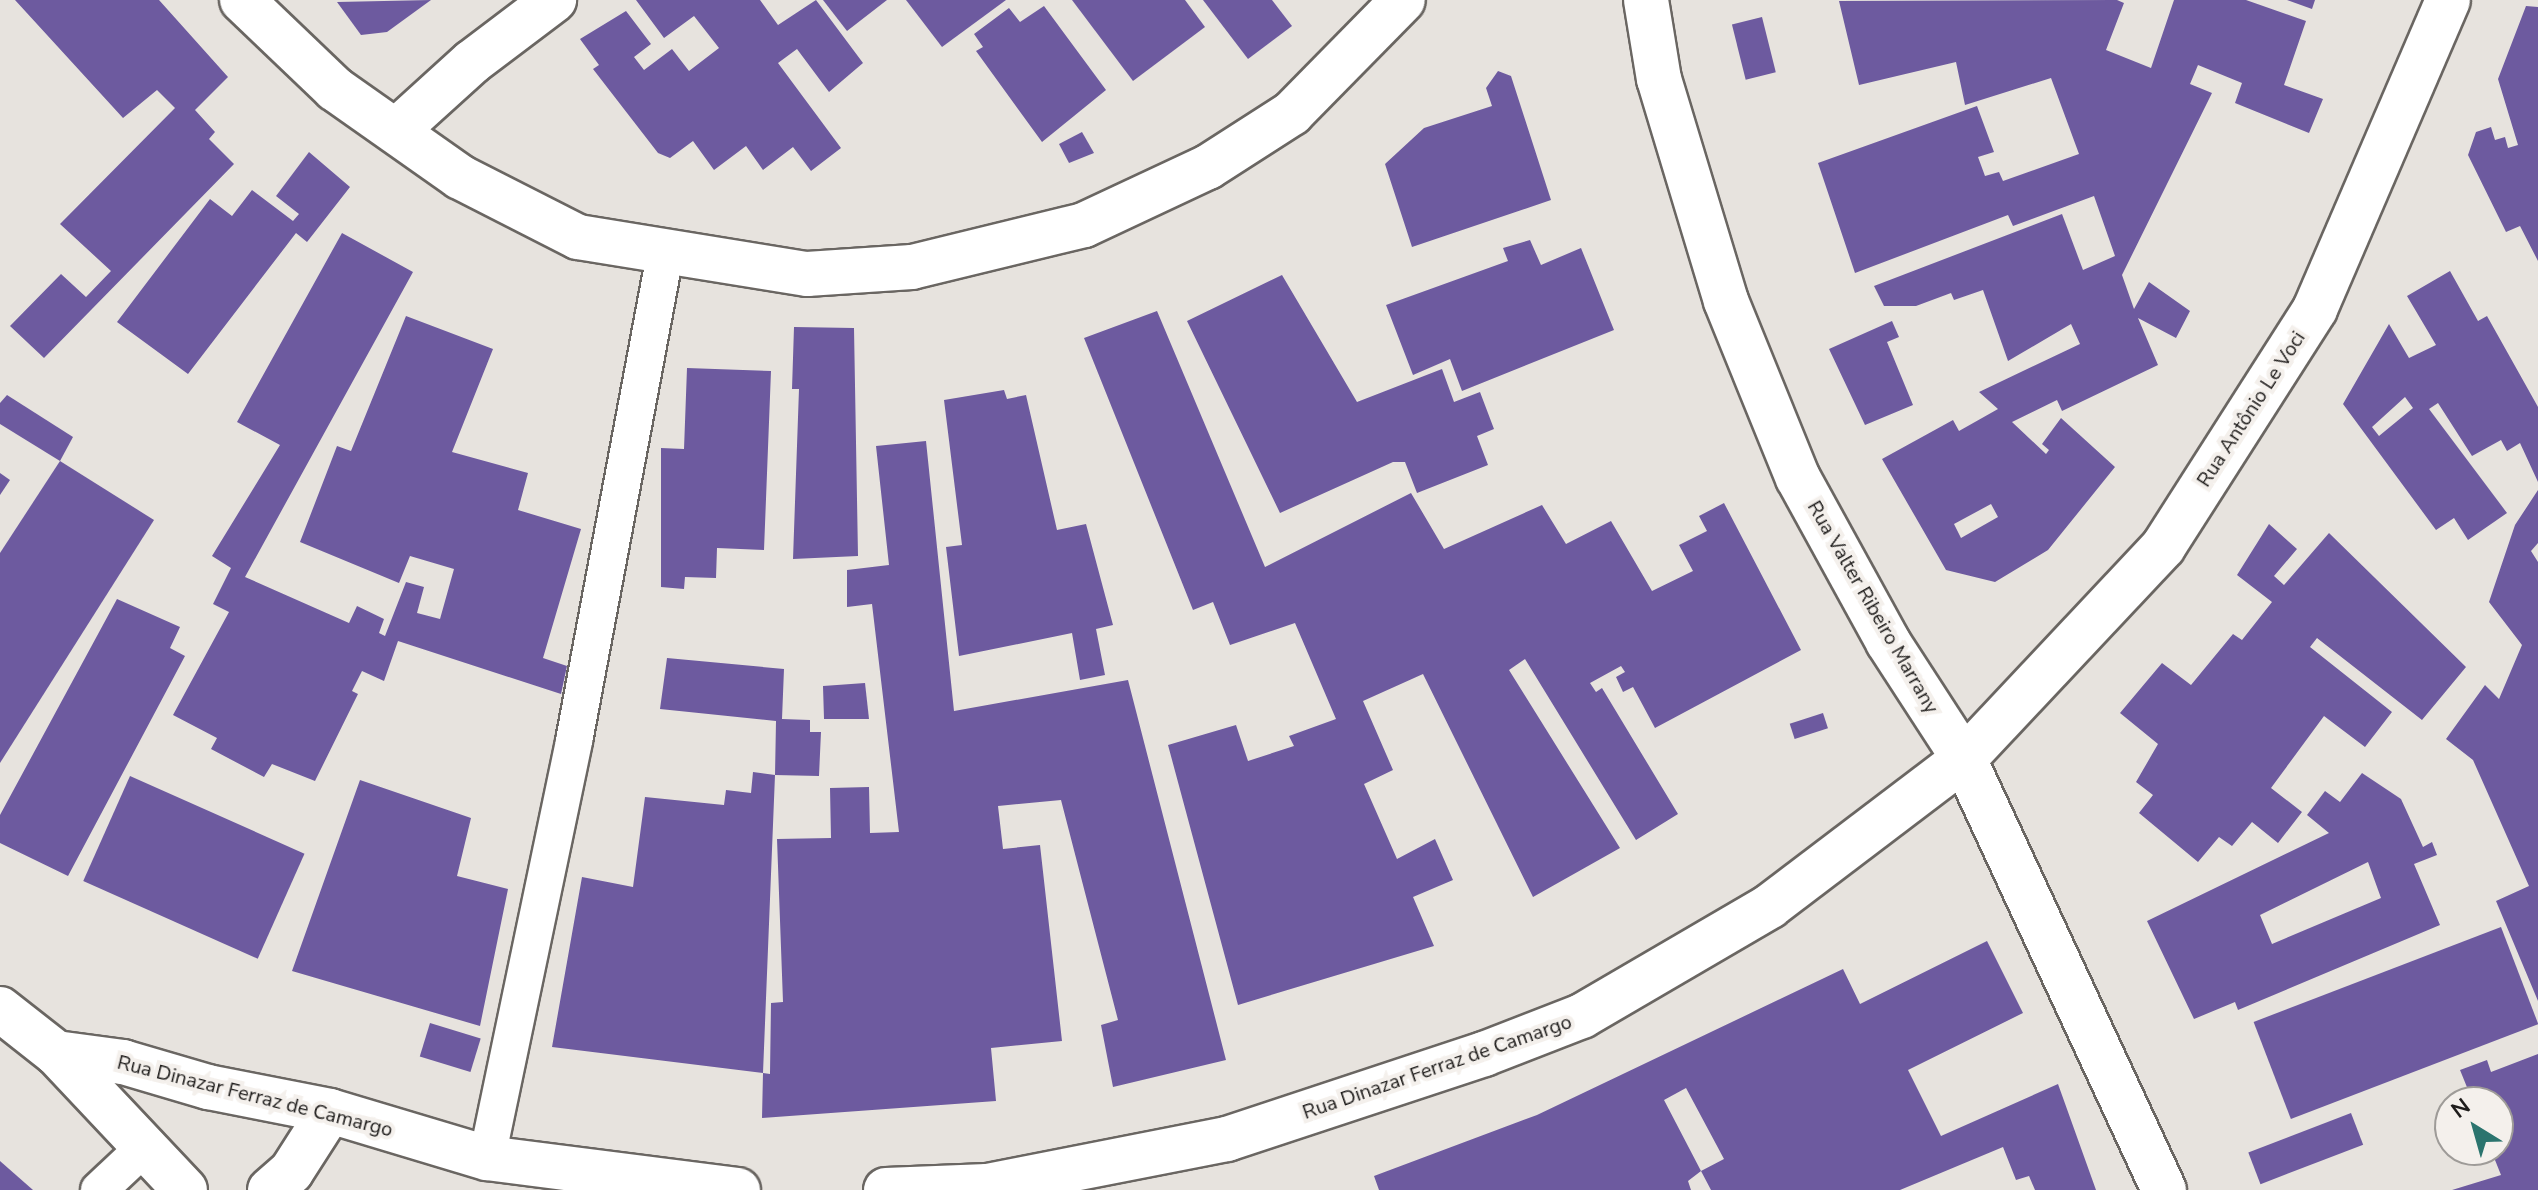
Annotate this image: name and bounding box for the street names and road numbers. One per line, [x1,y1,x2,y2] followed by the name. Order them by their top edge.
[2192,327,2310,491] street label: Rua Antônio Le Voci
[1802,496,1944,718] street label: Rua Valter Ribeiro Marrany
[1299,1010,1575,1124] street label: Rua Dinazar Ferraz de Camargo
[115,1050,395,1142] street label: Rua Dinazar Ferraz de Camargo

